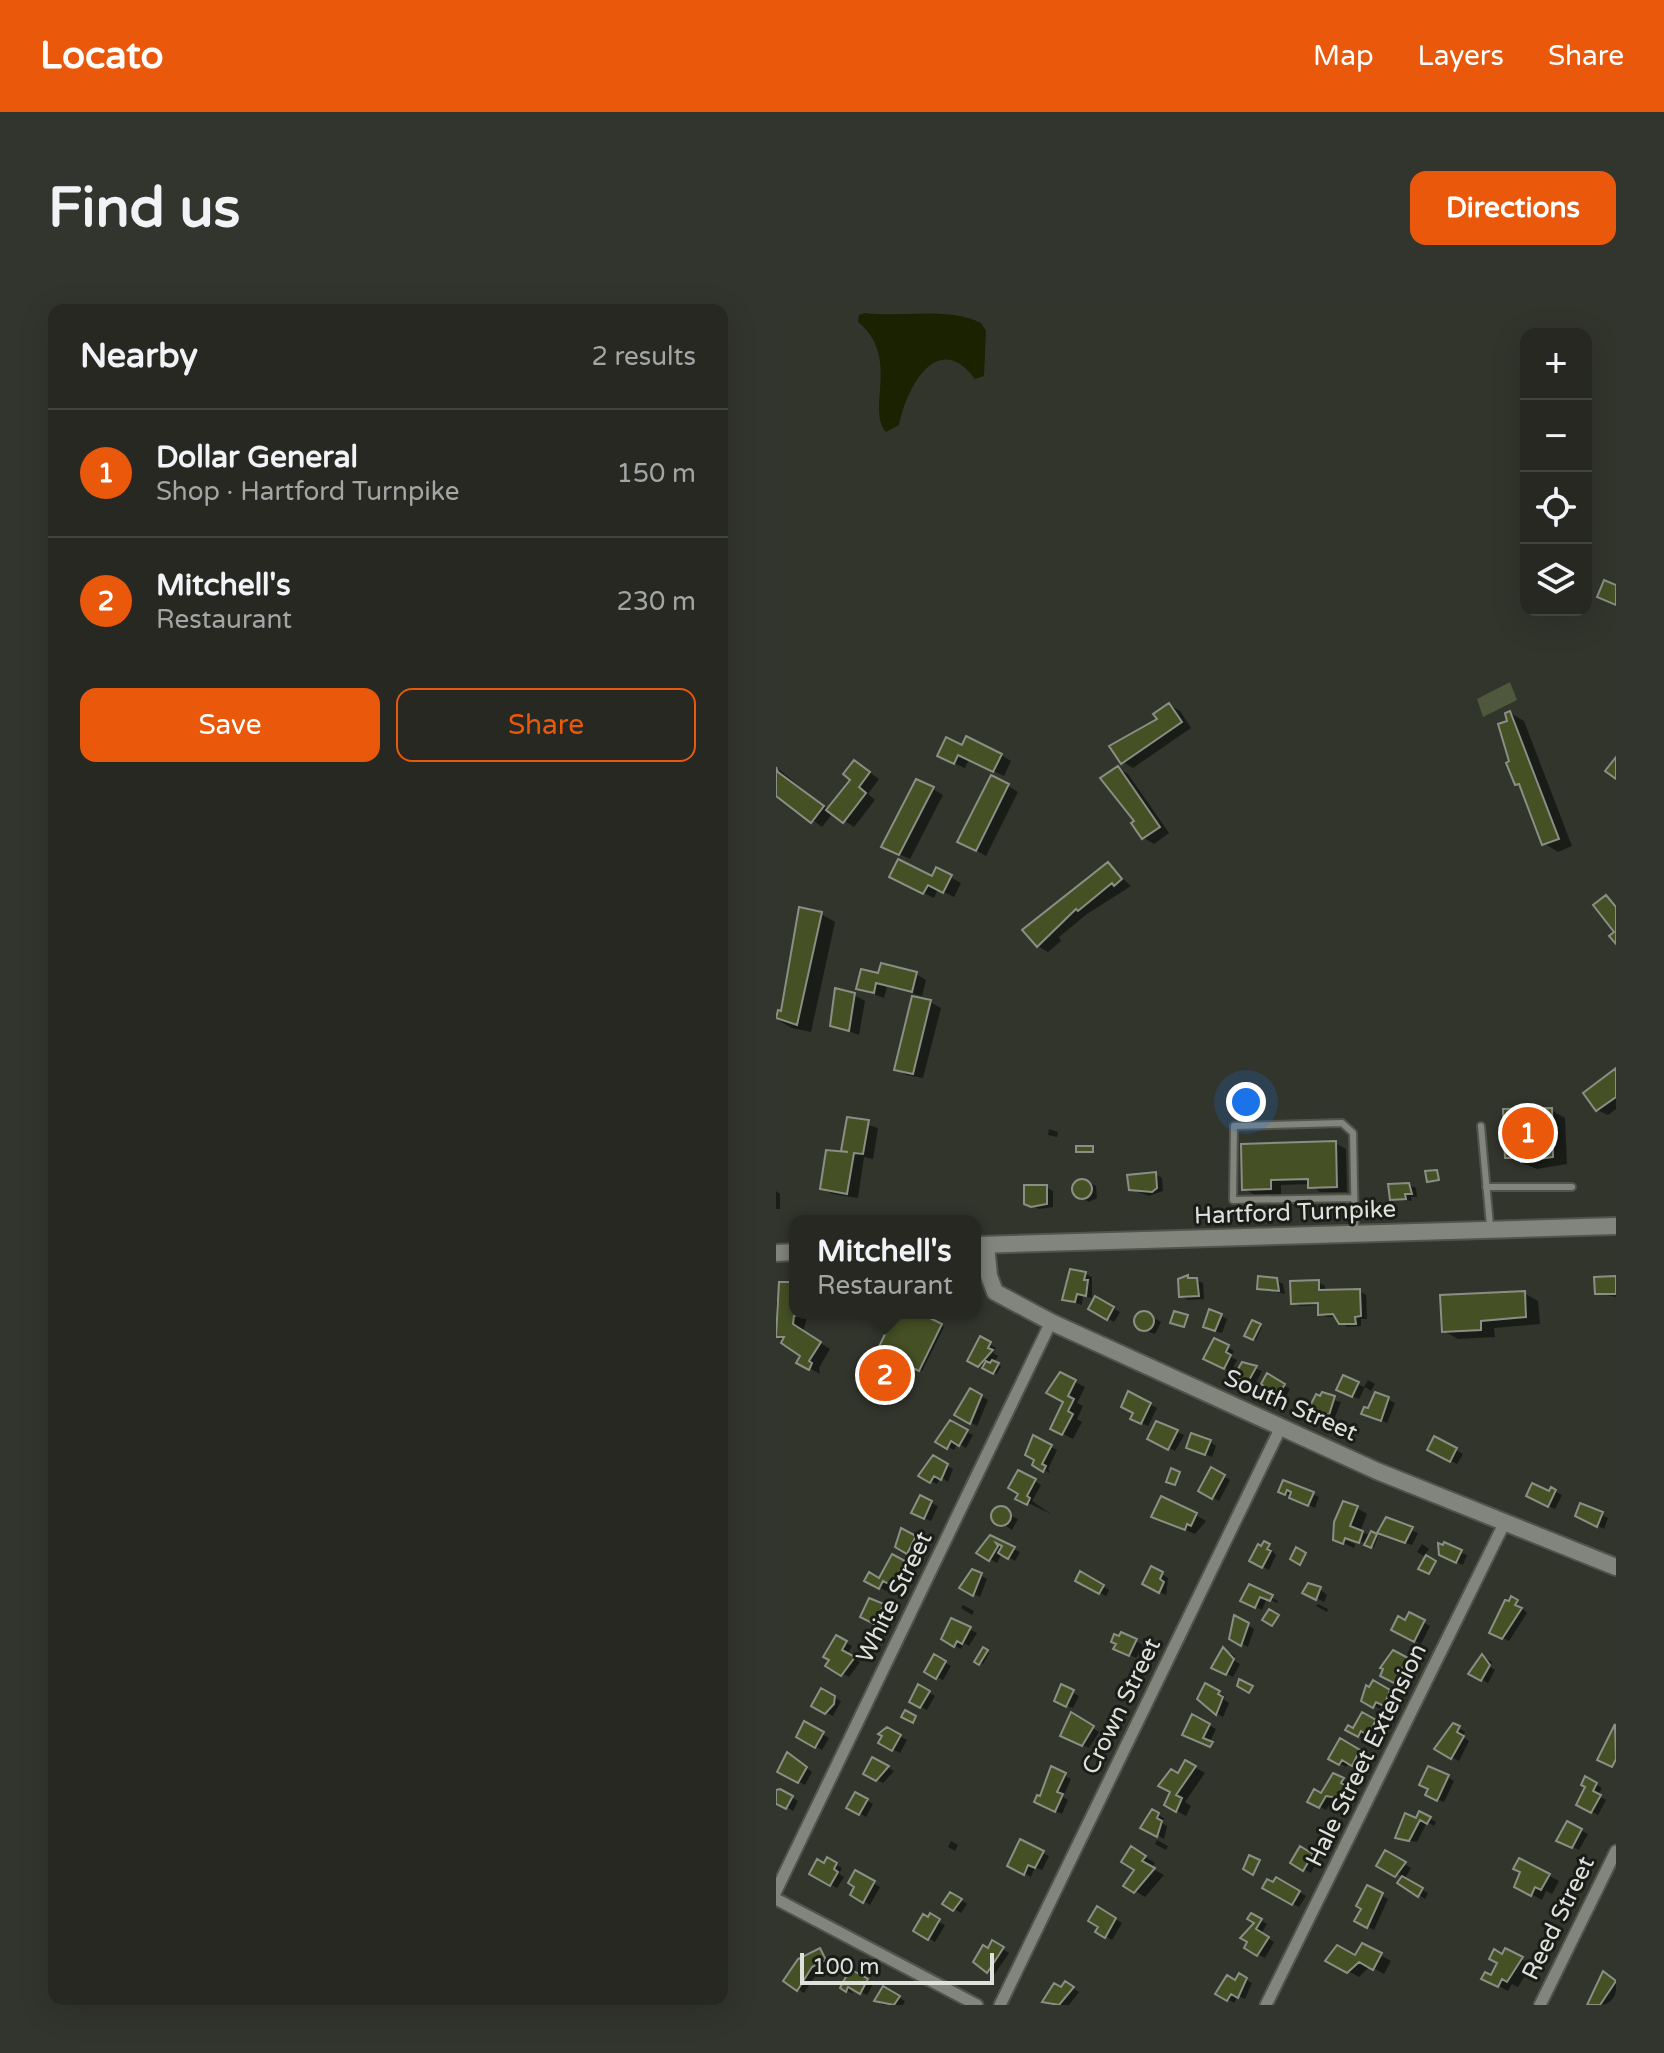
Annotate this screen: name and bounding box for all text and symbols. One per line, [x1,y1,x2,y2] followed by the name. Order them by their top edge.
[40,33,164,79] text: Locato
[1313,39,1374,73] text: Map
[1418,39,1504,73] text: Layers
[1548,39,1624,73] text: Share
[1410,171,1616,245] button: Directions
[48,175,240,242] text: Find us
[1520,328,1592,616] map controls
[1520,328,1592,400] button: +
[80,336,198,377] text: Nearby
[591,341,696,372] text: 2 results
[1520,400,1592,472] button: −
[156,439,358,476] text: Dollar General
[98,458,114,489] text: 1
[616,458,696,489] text: 150 m
[1520,472,1592,544] button: locate
[156,476,459,507] text: Shop · Hartford Turnpike
[1520,544,1592,616] button: layers
[156,567,291,604] text: Mitchell's
[98,586,114,617] text: 2
[616,586,696,617] text: 230 m
[156,604,292,635] text: Restaurant
[80,688,380,762] button: Save
[396,688,696,762] button: Share
[1226,1082,1266,1122] your location
[1502,1103,1554,1163] pin: 1
[1193,1194,1397,1231] street label: Hartford Turnpike
[789,1215,981,1319] popup
[817,1233,952,1270] text: Mitchell's
[817,1270,953,1301] text: Restaurant
[859,1345,911,1405] pin: 2
[1220,1363,1362,1448] street label: South Street
[850,1527,939,1668] street label: White Street
[1076,1633,1167,1779] street label: Crown Street
[1300,1639,1433,1871] street label: Hale Street Extension
[1516,1852,1601,1985] street label: Reed Street
[800,1949,994,1985] scale bar
[812,1954,879,1980] text: 100 m

